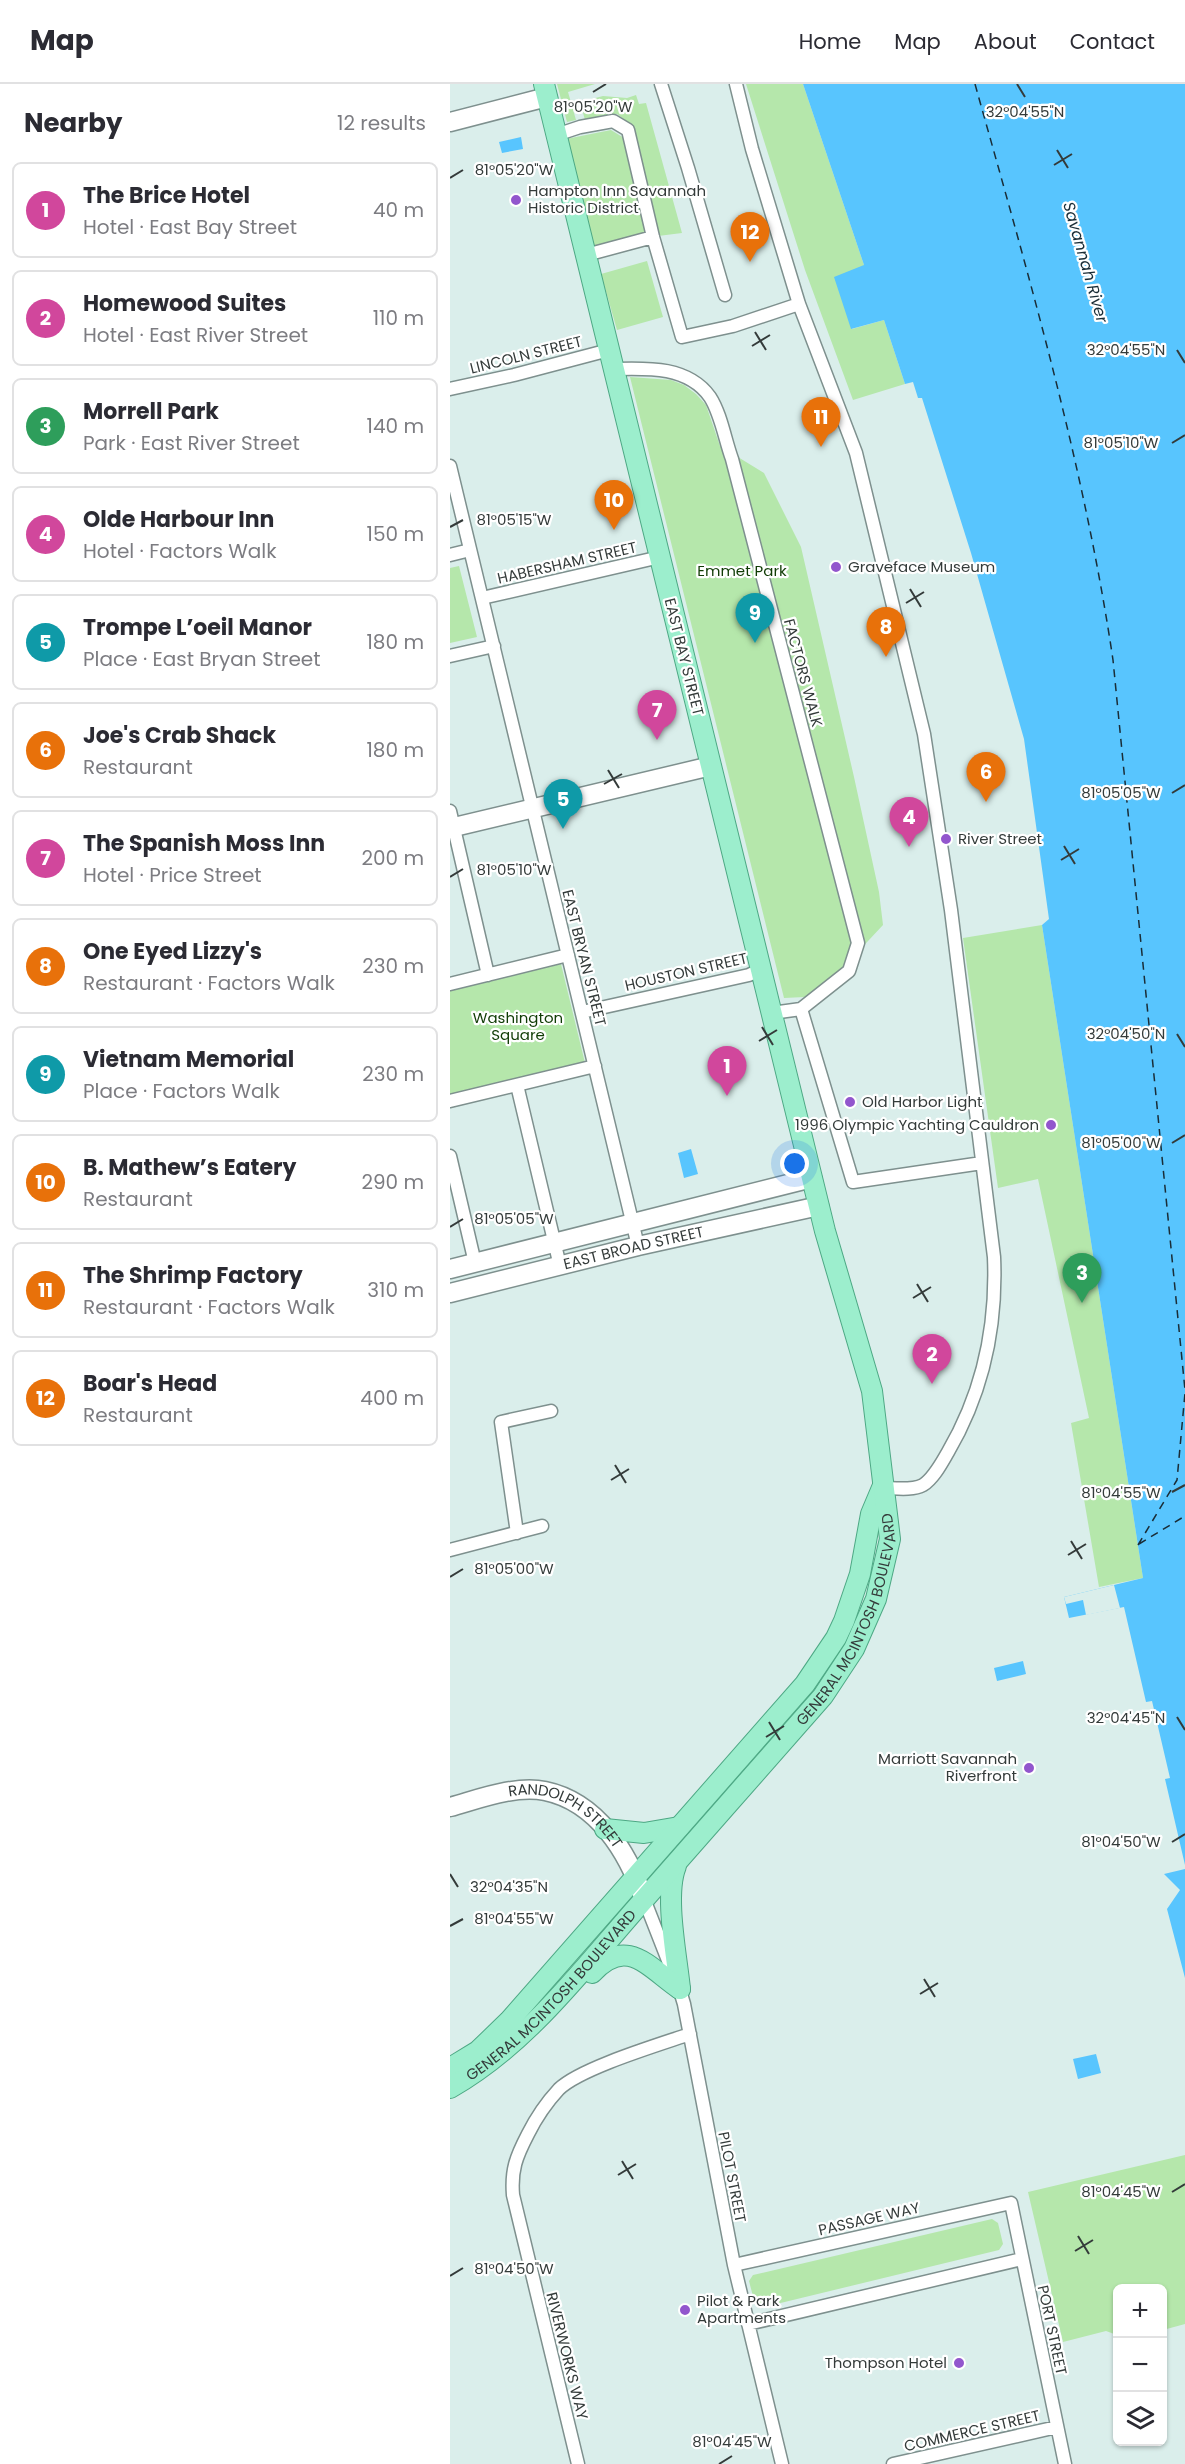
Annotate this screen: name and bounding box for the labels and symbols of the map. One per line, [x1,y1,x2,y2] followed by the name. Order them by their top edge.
[554,96,633,117] text: 81°05'20"W
[986,101,1064,122] text: 32°04'55"N
[475,159,554,180] text: 81°05'20"W
[528,180,706,218] place label: Hampton Inn Savannah Historic District
[509,193,523,207] marker: Hampton Inn Savannah Historic District
[1057,199,1114,326] water label: Savannah River
[730,212,770,262] pin: 12
[468,330,584,379] street label: LINCOLN STREET
[1087,339,1165,360] text: 32°04'55"N
[802,398,841,447] pin: 11
[1084,432,1159,453] text: 81°05'10"W
[594,480,634,530] pin: 10
[477,509,552,530] text: 81°05'15"W
[495,536,639,589] street label: HABERSHAM STREET
[848,556,995,577] place label: Graveface Museum
[697,560,787,581] park label: Emmet Park
[829,560,843,574] marker: Graveface Museum
[736,594,774,643] pin: 9
[660,596,709,718] street label: EAST BAY STREET
[866,608,906,657] pin: 8
[779,616,828,729] street label: FACTORS WALK
[638,690,676,740] pin: 7
[966,752,1006,802] pin: 6
[544,780,582,829] pin: 5
[1081,782,1161,803] text: 81°05'05"W
[890,798,928,847] pin: 4
[958,828,1042,849] place label: River Street
[939,832,953,846] marker: River Street
[477,859,552,880] text: 81°05'10"W
[557,887,612,1028] street label: EAST BRYAN STREET
[623,947,749,996] street label: HOUSTON STREET
[473,1007,563,1045] park label: Washington Square
[1087,1023,1165,1044] text: 32°04'50"N
[708,1046,746,1096] pin: 1
[862,1091,982,1112] place label: Old Harbor Light
[843,1095,857,1109] marker: Old Harbor Light
[795,1114,1039,1135] place label: 1996 Olympic Yachting Cauldron
[1044,1118,1058,1132] marker: 1996 Olympic Yachting Cauldron
[1081,1132,1161,1153] text: 81°05'00"W
[780,1149,809,1178] your location
[474,1208,554,1229] text: 81°05'05"W
[561,1221,705,1274] street label: EAST BROAD STREET
[1062,1254,1102,1303] pin: 3
[912,1334,952,1384] pin: 2
[1081,1482,1161,1503] text: 81°04'55"W
[791,1512,900,1730] street label: GENERAL MCINTOSH BOULEVARD
[474,1558,554,1579] text: 81°05'00"W
[1087,1707,1165,1728] text: 32°04'45"N
[878,1748,1017,1786] place label: Marriott Savannah Riverfront
[1022,1761,1036,1775] marker: Marriott Savannah Riverfront
[507,1778,628,1852] street label: RANDOLPH STREET
[1081,1831,1161,1852] text: 81°04'50"W
[470,1876,548,1897] text: 32°04'35"N
[462,1905,641,2086] street label: GENERAL MCINTOSH BOULEVARD
[474,1908,554,1929] text: 81°04'55"W
[713,2130,752,2224] street label: PILOT STREET
[1081,2181,1161,2202] text: 81°04'45"W
[816,2197,922,2240] street label: PASSAGE WAY
[474,2258,554,2279] text: 81°04'50"W
[1033,2283,1072,2377] street label: PORT STREET
[541,2290,594,2422] street label: RIVERWORKS WAY
[697,2290,786,2328] place label: Pilot & Park Apartments
[678,2303,692,2317] marker: Pilot & Park Apartments
[825,2352,947,2373] place label: Thompson Hotel
[952,2356,966,2370] marker: Thompson Hotel
[902,2405,1042,2456] street label: COMMERCE STREET
[692,2431,772,2452] text: 81°04'45"W

